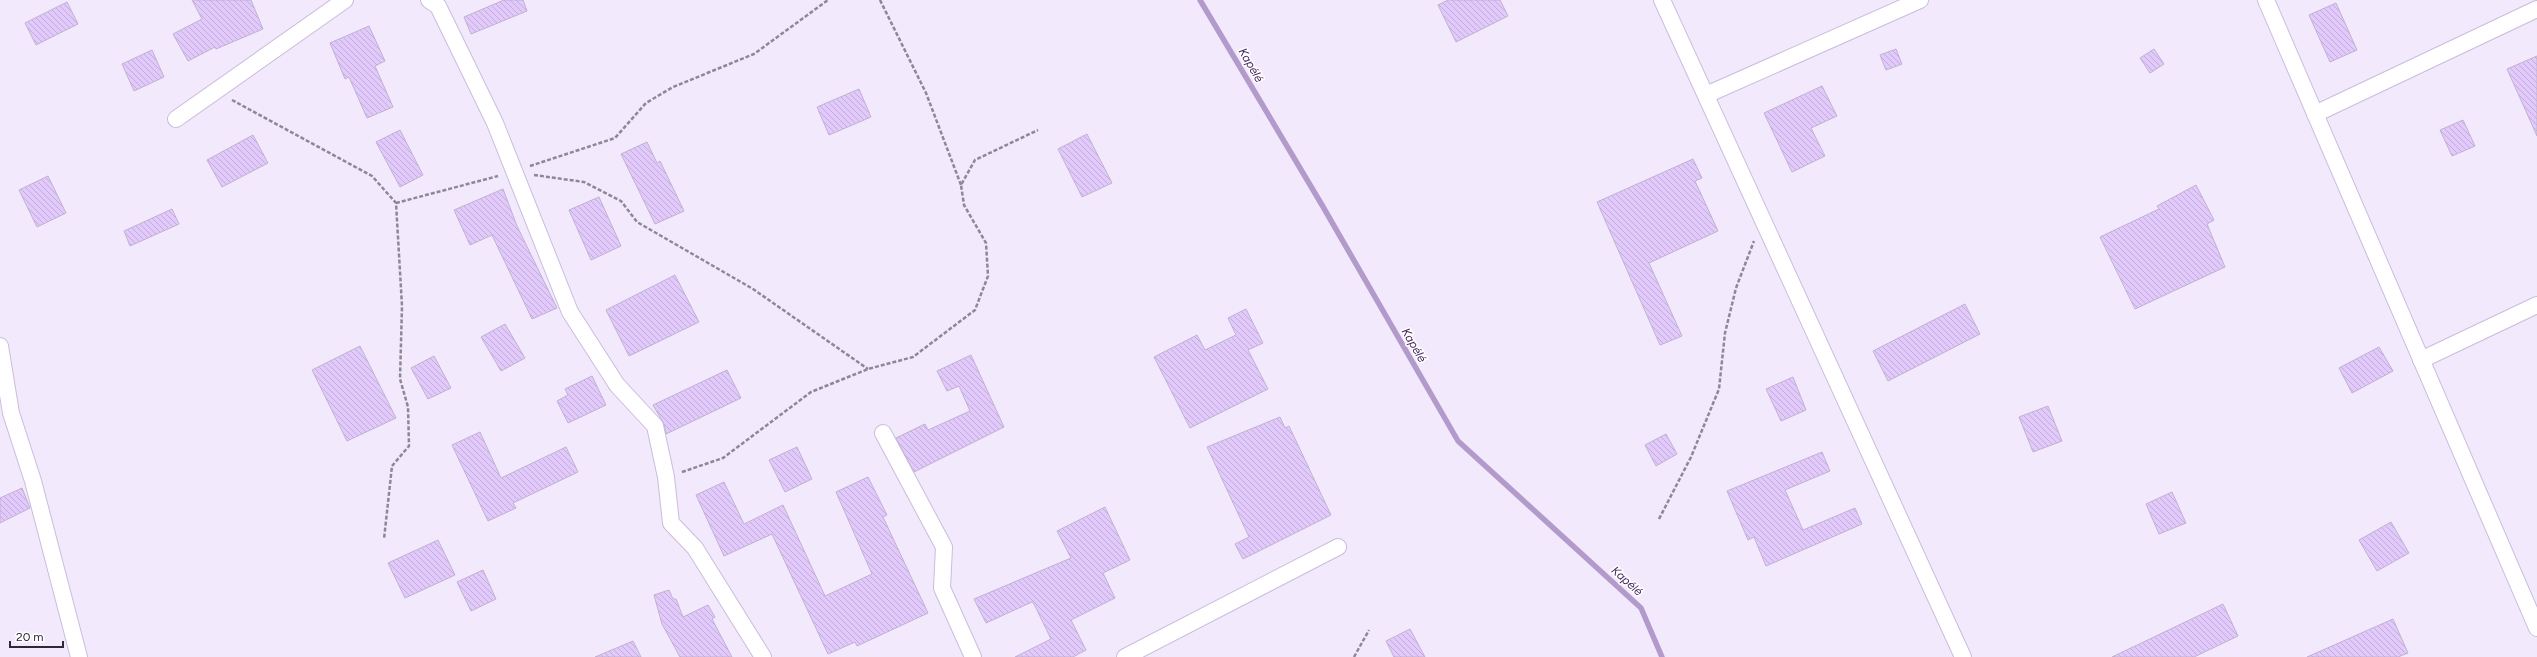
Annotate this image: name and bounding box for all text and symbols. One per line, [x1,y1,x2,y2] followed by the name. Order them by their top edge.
[1236,45,1267,85] water label: Kapélé
[1399,325,1430,365] water label: Kapélé
[1609,563,1646,599] water label: Kapélé
[10,623,63,649] scale bar
[16,630,44,644] text: 20 m

